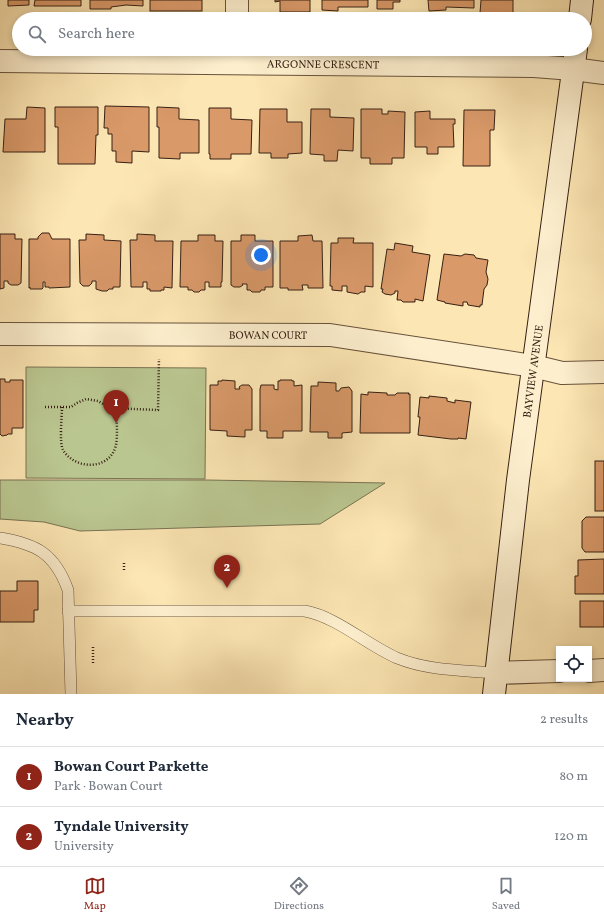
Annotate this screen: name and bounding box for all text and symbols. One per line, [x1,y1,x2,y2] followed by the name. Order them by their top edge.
[12,12,592,56] search box
[26,23,48,45] icon: search
[58,24,135,45] text: Search here
[267,57,380,74] street label: ARGONNE CRESCENT
[251,245,271,265] your location
[520,324,548,419] street label: BAYVIEW AVENUE
[229,329,308,344] street label: BOWAN COURT
[103,390,129,423] pin: 1
[214,555,240,588] pin: 2
[556,646,592,682] map controls
[556,646,592,682] button: locate
[16,709,74,732] text: Nearby
[540,711,588,729] text: 2 results
[54,757,208,778] text: Bowan Court Parkette
[26,768,32,786] text: 1
[559,768,588,786] text: 80 m
[54,778,163,796] text: Park · Bowan Court
[54,817,189,838] text: Tyndale University
[26,828,32,846] text: 2
[554,828,588,846] text: 120 m
[54,838,114,856] text: University
[84,875,106,914] tab: Map
[274,875,324,914] tab: Directions
[492,875,520,914] tab: Saved

